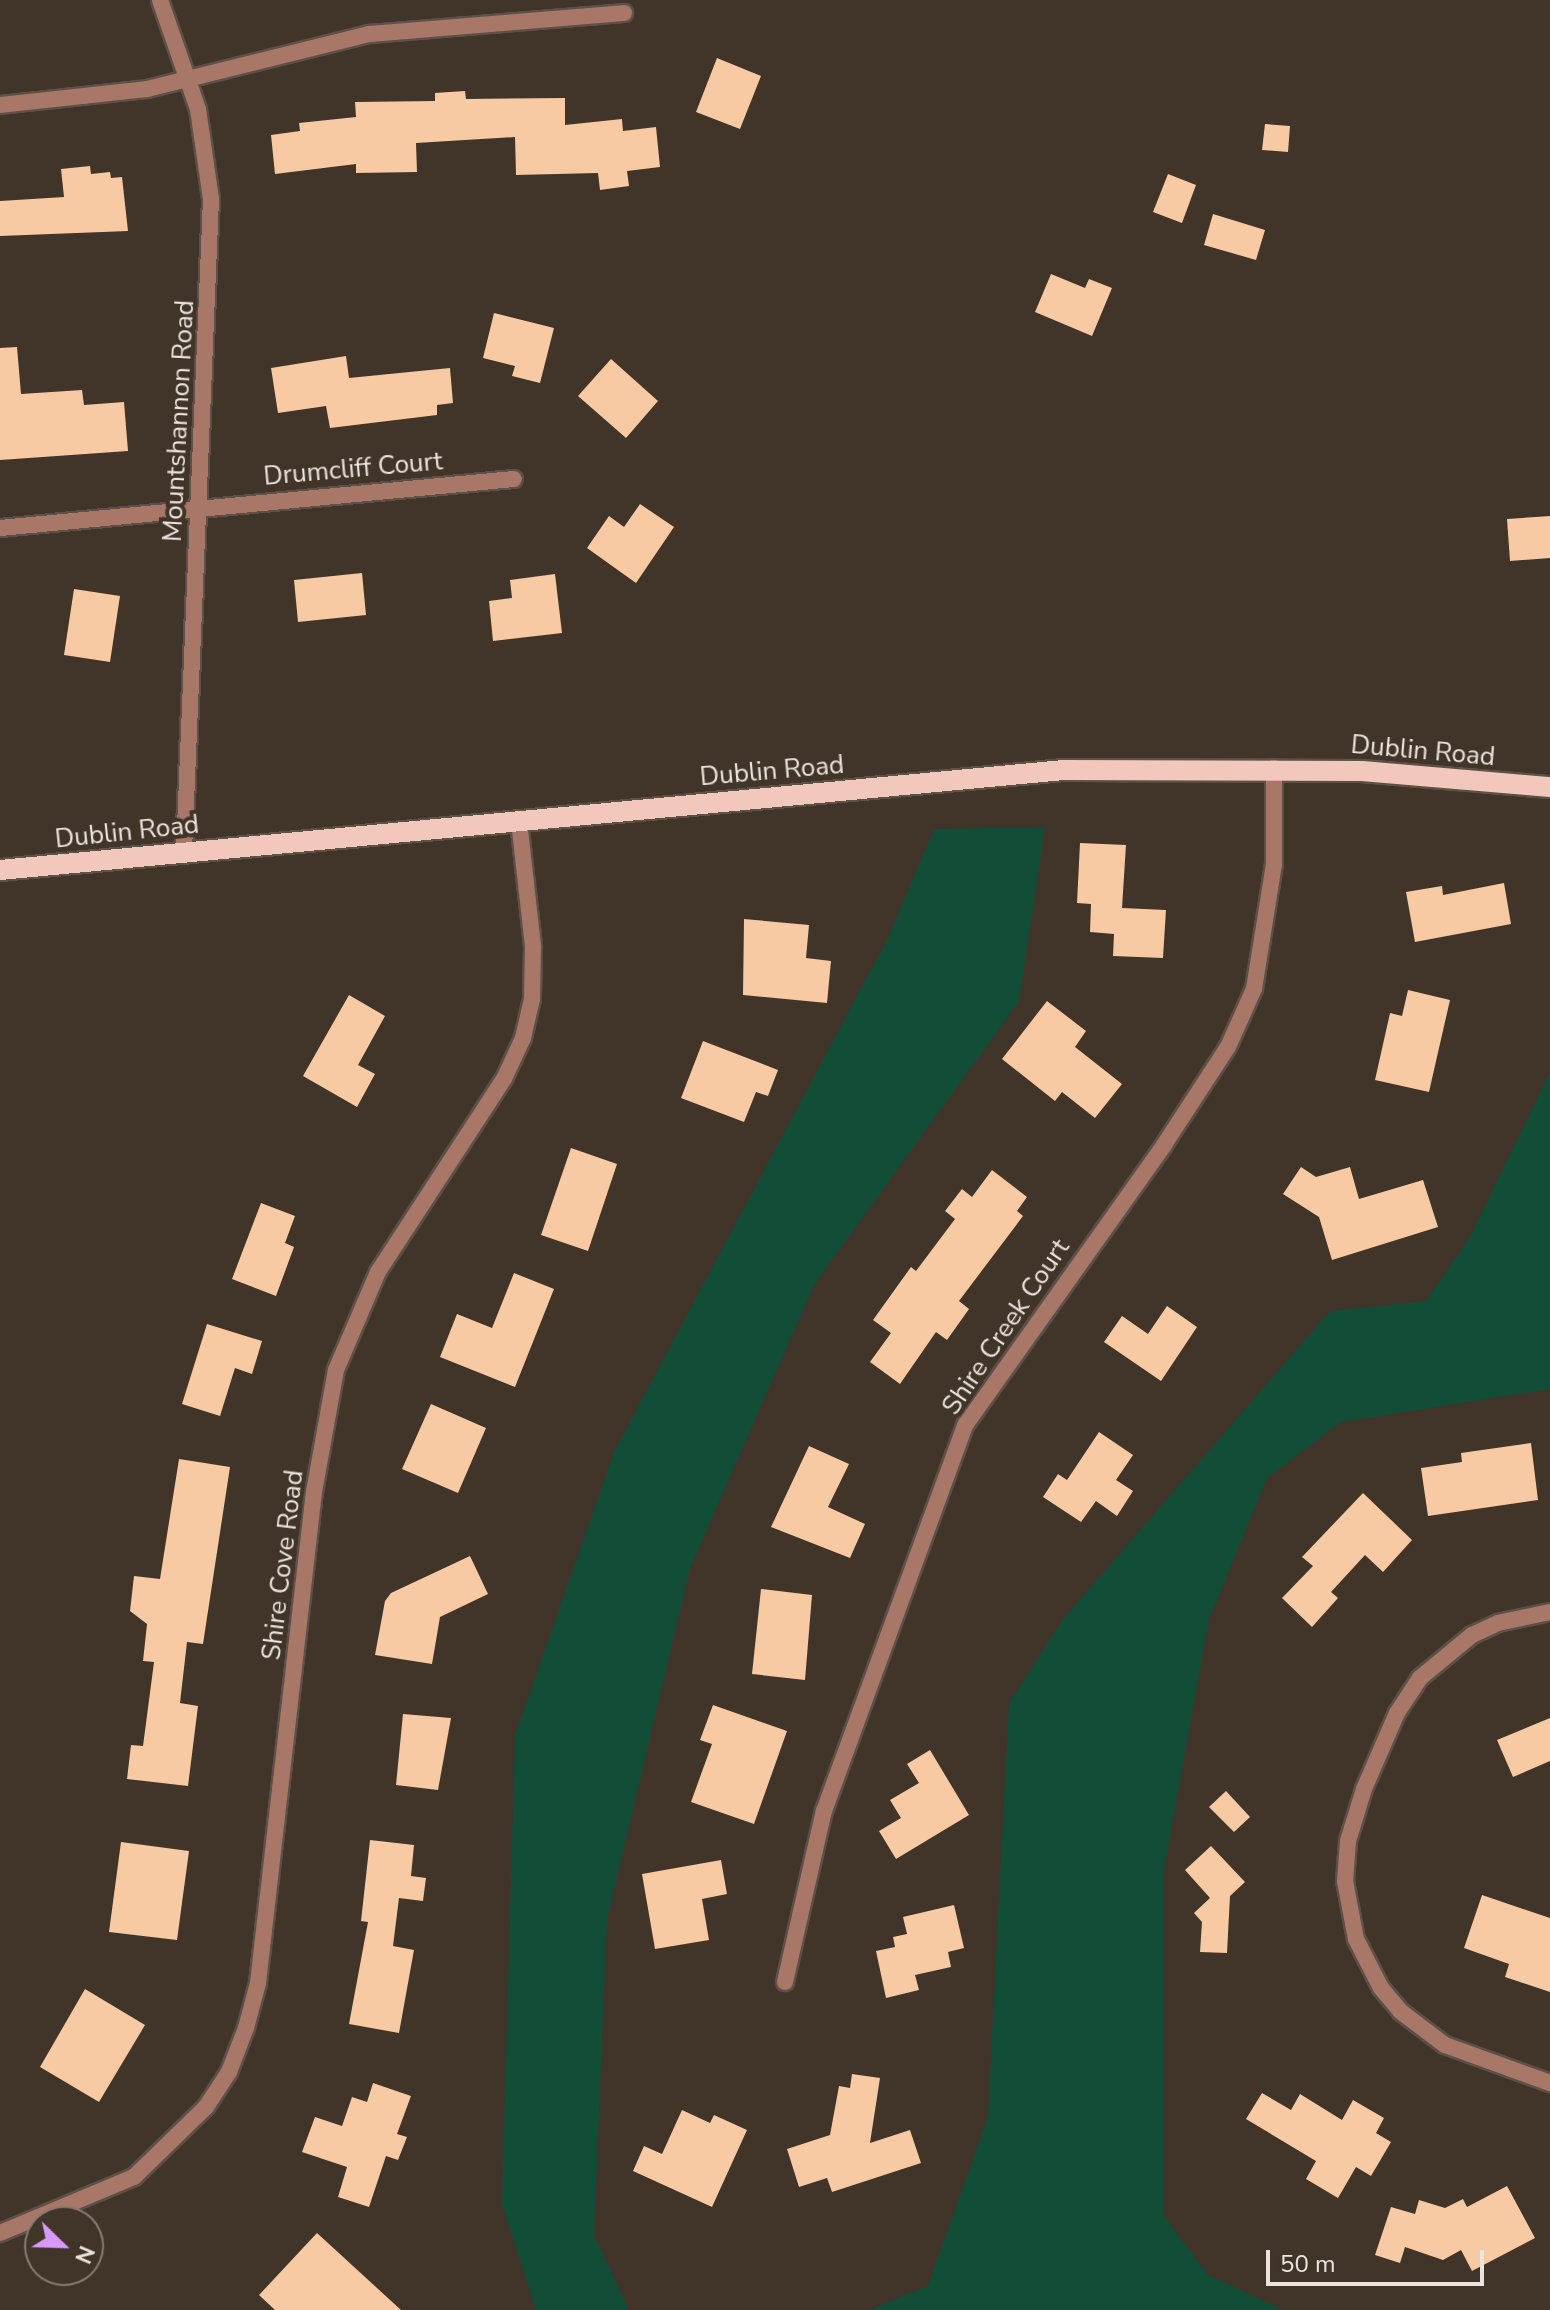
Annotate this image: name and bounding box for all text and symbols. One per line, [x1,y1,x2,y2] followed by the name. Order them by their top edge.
[157,299,201,543] street label: Mountshannon Road
[262,446,444,492] street label: Drumcliff Court
[1350,729,1496,773] street label: Dublin Road
[699,749,845,793] street label: Dublin Road
[53,809,201,855] street label: Dublin Road
[936,1233,1076,1421] street label: Shire Creek Court
[256,1468,310,1662] street label: Shire Cove Road
[24,2206,104,2286] north arrow
[1270,2234,1488,2284] scale bar
[67,2241,101,2268] text: N
[1280,2248,1336,2280] text: 50 m

